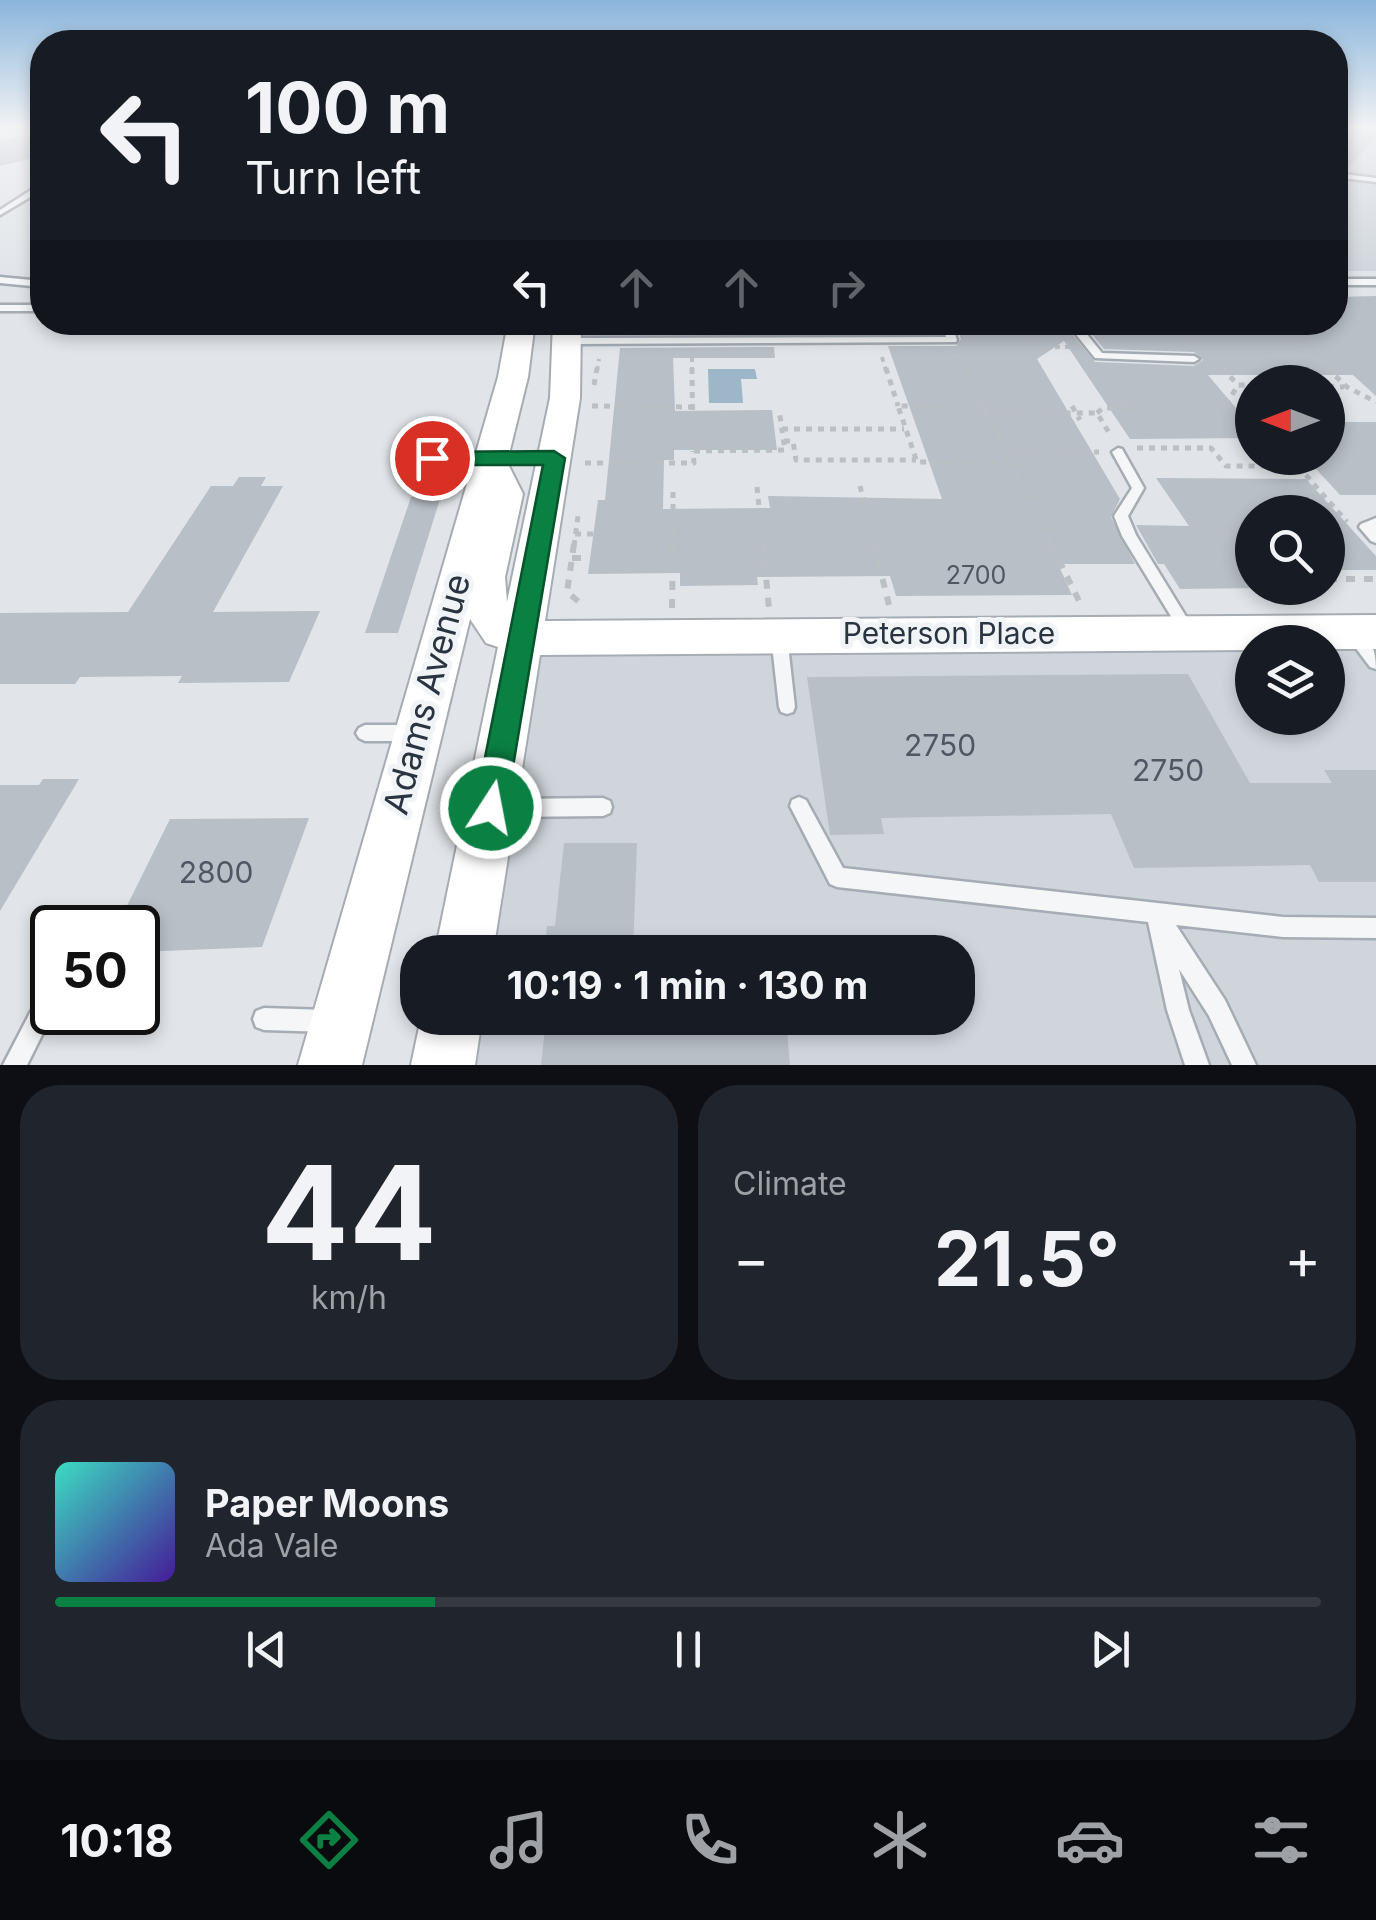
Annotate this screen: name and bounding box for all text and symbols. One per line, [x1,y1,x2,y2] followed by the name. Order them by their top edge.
[245,65,450,150] text: 100 m
[80,70,210,200] icon: left
[245,150,421,205] text: Turn left
[504,260,559,315] icon: left
[609,260,664,315] icon: ahead
[714,260,769,315] icon: ahead
[819,260,874,315] icon: right
[1235,365,1345,475] north arrow
[1235,365,1345,735] map controls
[390,416,475,501] pin
[405,431,460,486] icon: arrive
[1235,495,1345,605] button: search
[946,560,1006,590] house number: 2700
[374,569,478,819] street label: Adams Avenue
[843,615,1055,651] street label: Peterson Place
[1235,625,1345,735] button: layers
[904,727,976,763] house number: 2750
[1132,752,1204,788] house number: 2750
[439,756,543,860] position arrow
[179,854,253,890] house number: 2800
[30,905,160,1035] speed limit sign: 50
[507,962,868,1008] text: 10:19 · 1 min · 130 m
[261,1134,437,1291] text: 44
[733,1164,847,1203] text: Climate
[934,1213,1120,1304] text: 21.5°
[733,1226,769,1292] text: −
[1285,1226,1321,1292] text: +
[311,1278,387,1317] text: km/h
[205,1480,449,1526] text: Paper Moons
[205,1526,338,1565] text: Ada Vale
[239,1622,294,1677] icon: previous
[661,1622,716,1677] icon: pause
[1083,1622,1138,1677] icon: next
[294,1805,364,1875] icon: directions
[484,1805,554,1875] icon: music
[675,1805,745,1875] icon: phone
[865,1805,935,1875] icon: climate
[1055,1805,1125,1875] icon: car
[1246,1805,1316,1875] icon: filters
[60,1813,174,1868] text: 10:18

